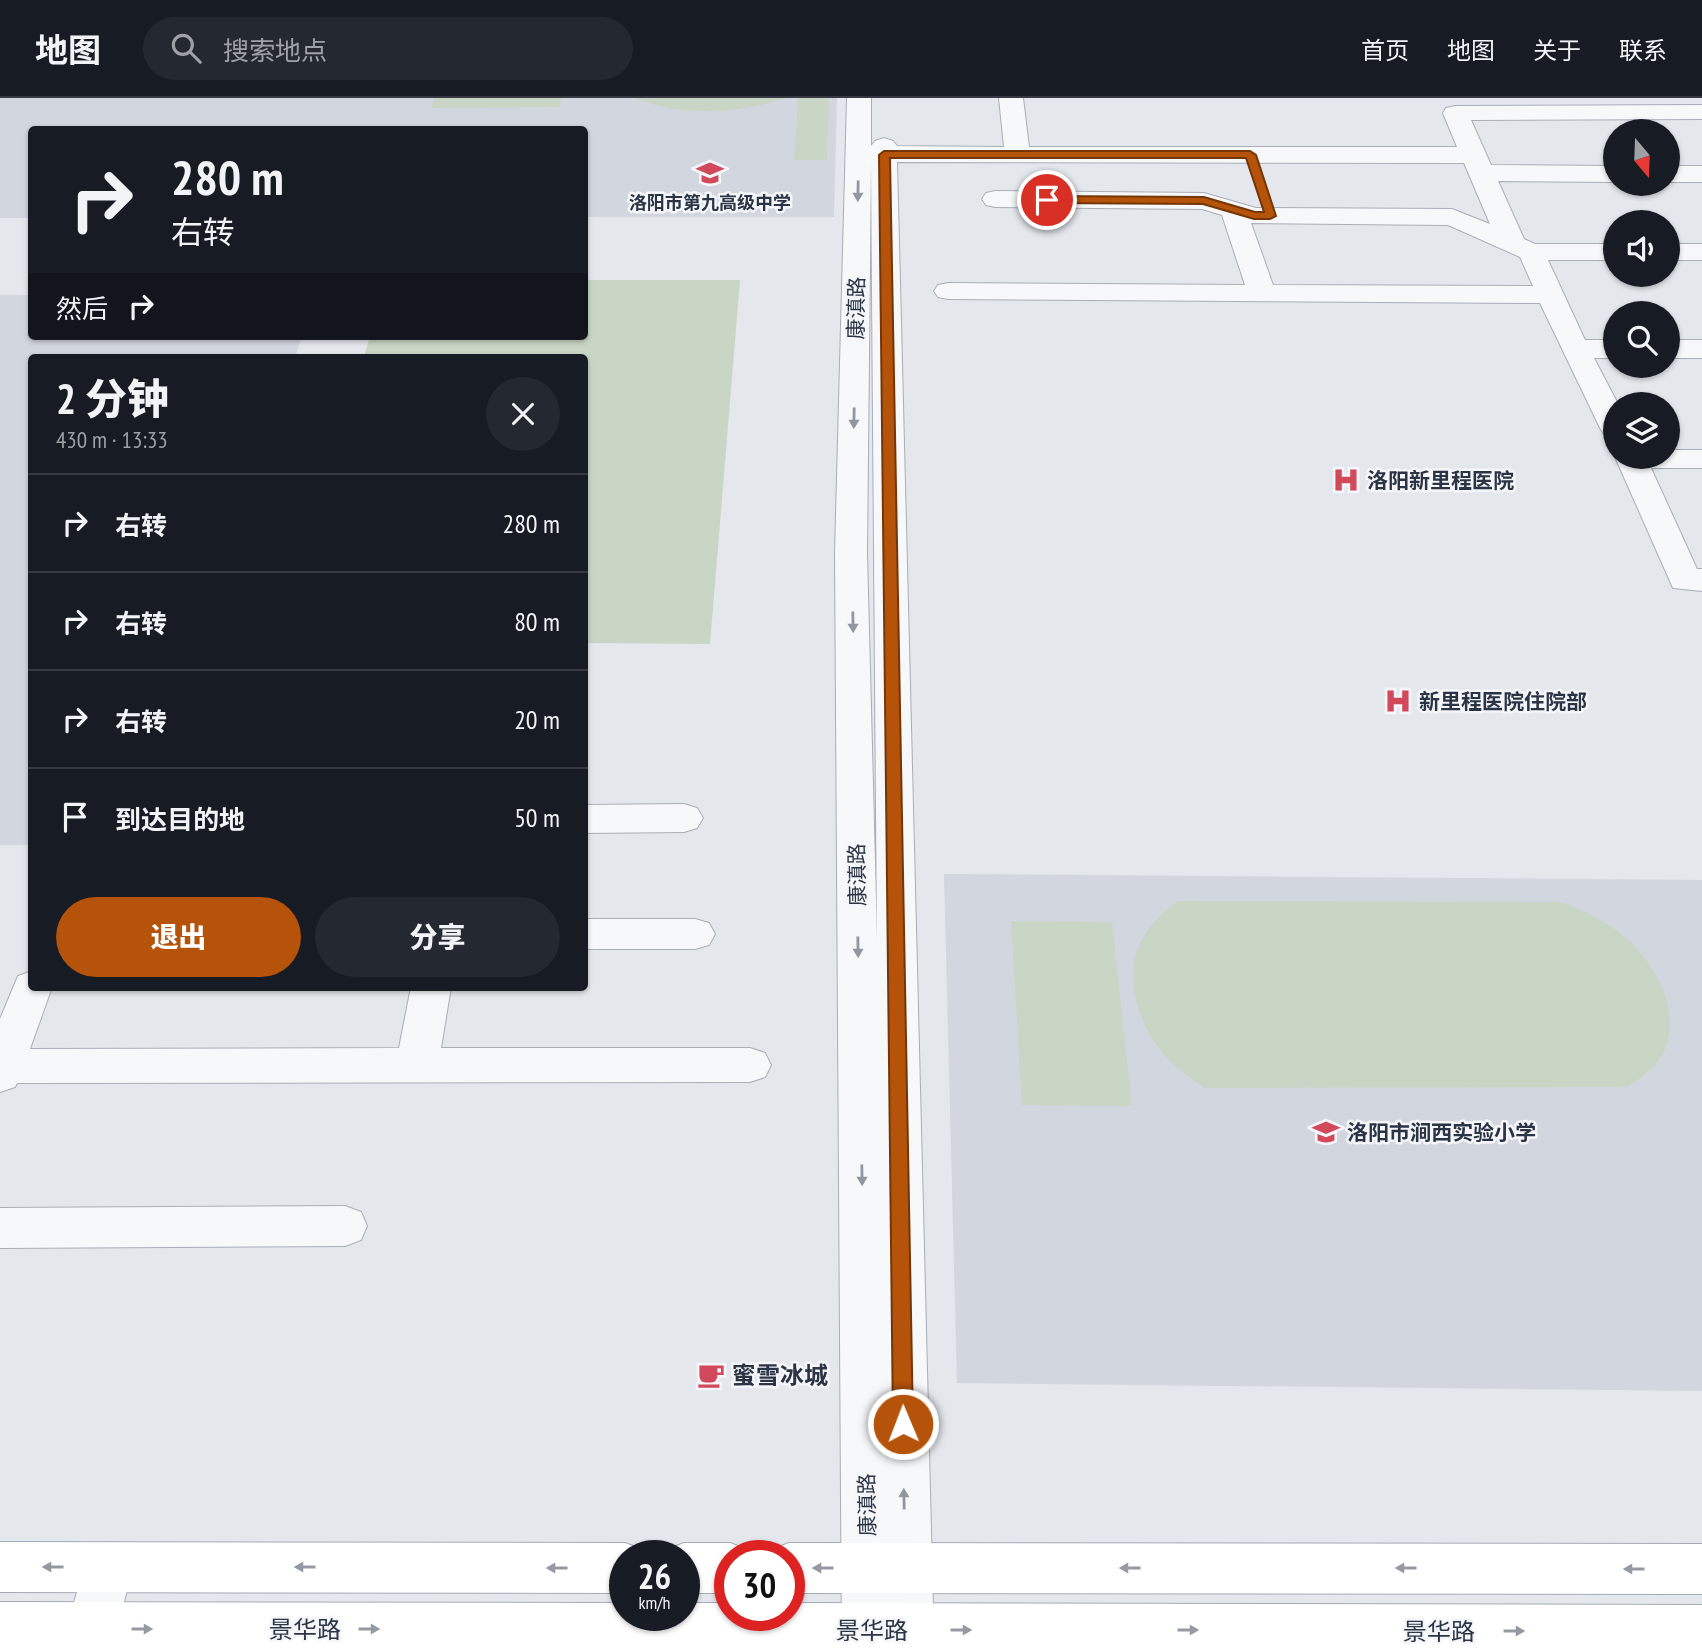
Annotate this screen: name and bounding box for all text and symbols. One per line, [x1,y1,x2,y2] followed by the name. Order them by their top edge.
[143,17,633,80] search box
[35,28,101,71] text: 地图
[167,29,205,67] icon: search
[223,34,327,67] text: 搜索地点
[1361,35,1409,66] text: 首页
[1447,35,1495,66] text: 地图
[1533,35,1581,66] text: 关于
[1619,35,1667,66] text: 联系
[1603,119,1680,196] north arrow
[1603,119,1680,469] map controls
[171,145,284,209] text: 280 m
[56,154,147,245] icon: right
[695,158,725,188] school or university icon: 洛阳市第九高级中学
[1017,170,1077,230] pin
[852,180,864,202] one-way arrow
[1028,181,1066,219] icon: arrive
[629,191,791,214] place label: 洛阳市第九高级中学
[1603,210,1680,287] button: sound
[171,211,235,253] text: 右转
[842,276,870,340] street label: 康滇路
[122,287,160,325] icon: right
[56,292,108,325] text: 然后
[1603,301,1680,378] button: search
[56,371,169,426] text: 2 分钟
[486,377,560,451] button: close
[1603,392,1680,469] button: layers
[848,407,860,429] one-way arrow
[56,425,168,454] text: 430 m · 13:33
[1331,465,1361,495] hospital icon: 洛阳新里程医院
[1367,467,1514,494] place label: 洛阳新里程医院
[56,504,94,542] icon: right
[502,507,560,540] text: 280 m
[115,509,167,542] text: 右转
[56,602,94,640] icon: right
[514,605,560,638] text: 80 m
[115,607,167,640] text: 右转
[847,611,858,633] one-way arrow
[1383,686,1413,716] hospital icon: 新里程医院住院部
[1419,688,1587,715] place label: 新里程医院住院部
[56,700,94,738] icon: right
[514,703,560,736] text: 20 m
[115,705,167,738] text: 右转
[56,798,94,836] icon: arrive
[514,801,560,834] text: 50 m
[115,803,245,836] text: 到达目的地
[843,843,871,907] street label: 康滇路
[56,897,301,977] button: 退出
[315,897,560,977] button: 分享
[852,936,864,958] one-way arrow
[1311,1117,1341,1147] school or university icon: 洛阳市涧西实验小学
[1347,1119,1536,1146] place label: 洛阳市涧西实验小学
[856,1164,867,1186] one-way arrow
[696,1360,726,1390] cafe icon: 蜜雪冰城
[732,1360,828,1391] place label: 蜜雪冰城
[866,1387,940,1461] position arrow
[853,1473,881,1537] street label: 康滇路
[899,1488,910,1510] one-way arrow
[714,1540,805,1631] speed limit sign: 30
[638,1553,671,1599] text: 26
[41,1561,63,1573] one-way arrow
[293,1561,315,1573] one-way arrow
[545,1562,567,1574] one-way arrow
[812,1562,834,1574] one-way arrow
[1119,1562,1141,1574] one-way arrow
[1395,1562,1417,1574] one-way arrow
[1623,1563,1645,1575] one-way arrow
[639,1591,670,1614] text: km/h
[269,1614,341,1645] street label: 景华路
[836,1615,908,1646] street label: 景华路
[1403,1616,1475,1647] street label: 景华路
[131,1623,153,1635] one-way arrow
[358,1623,380,1635] one-way arrow
[950,1624,972,1636] one-way arrow
[1177,1624,1199,1636] one-way arrow
[1503,1625,1525,1637] one-way arrow

